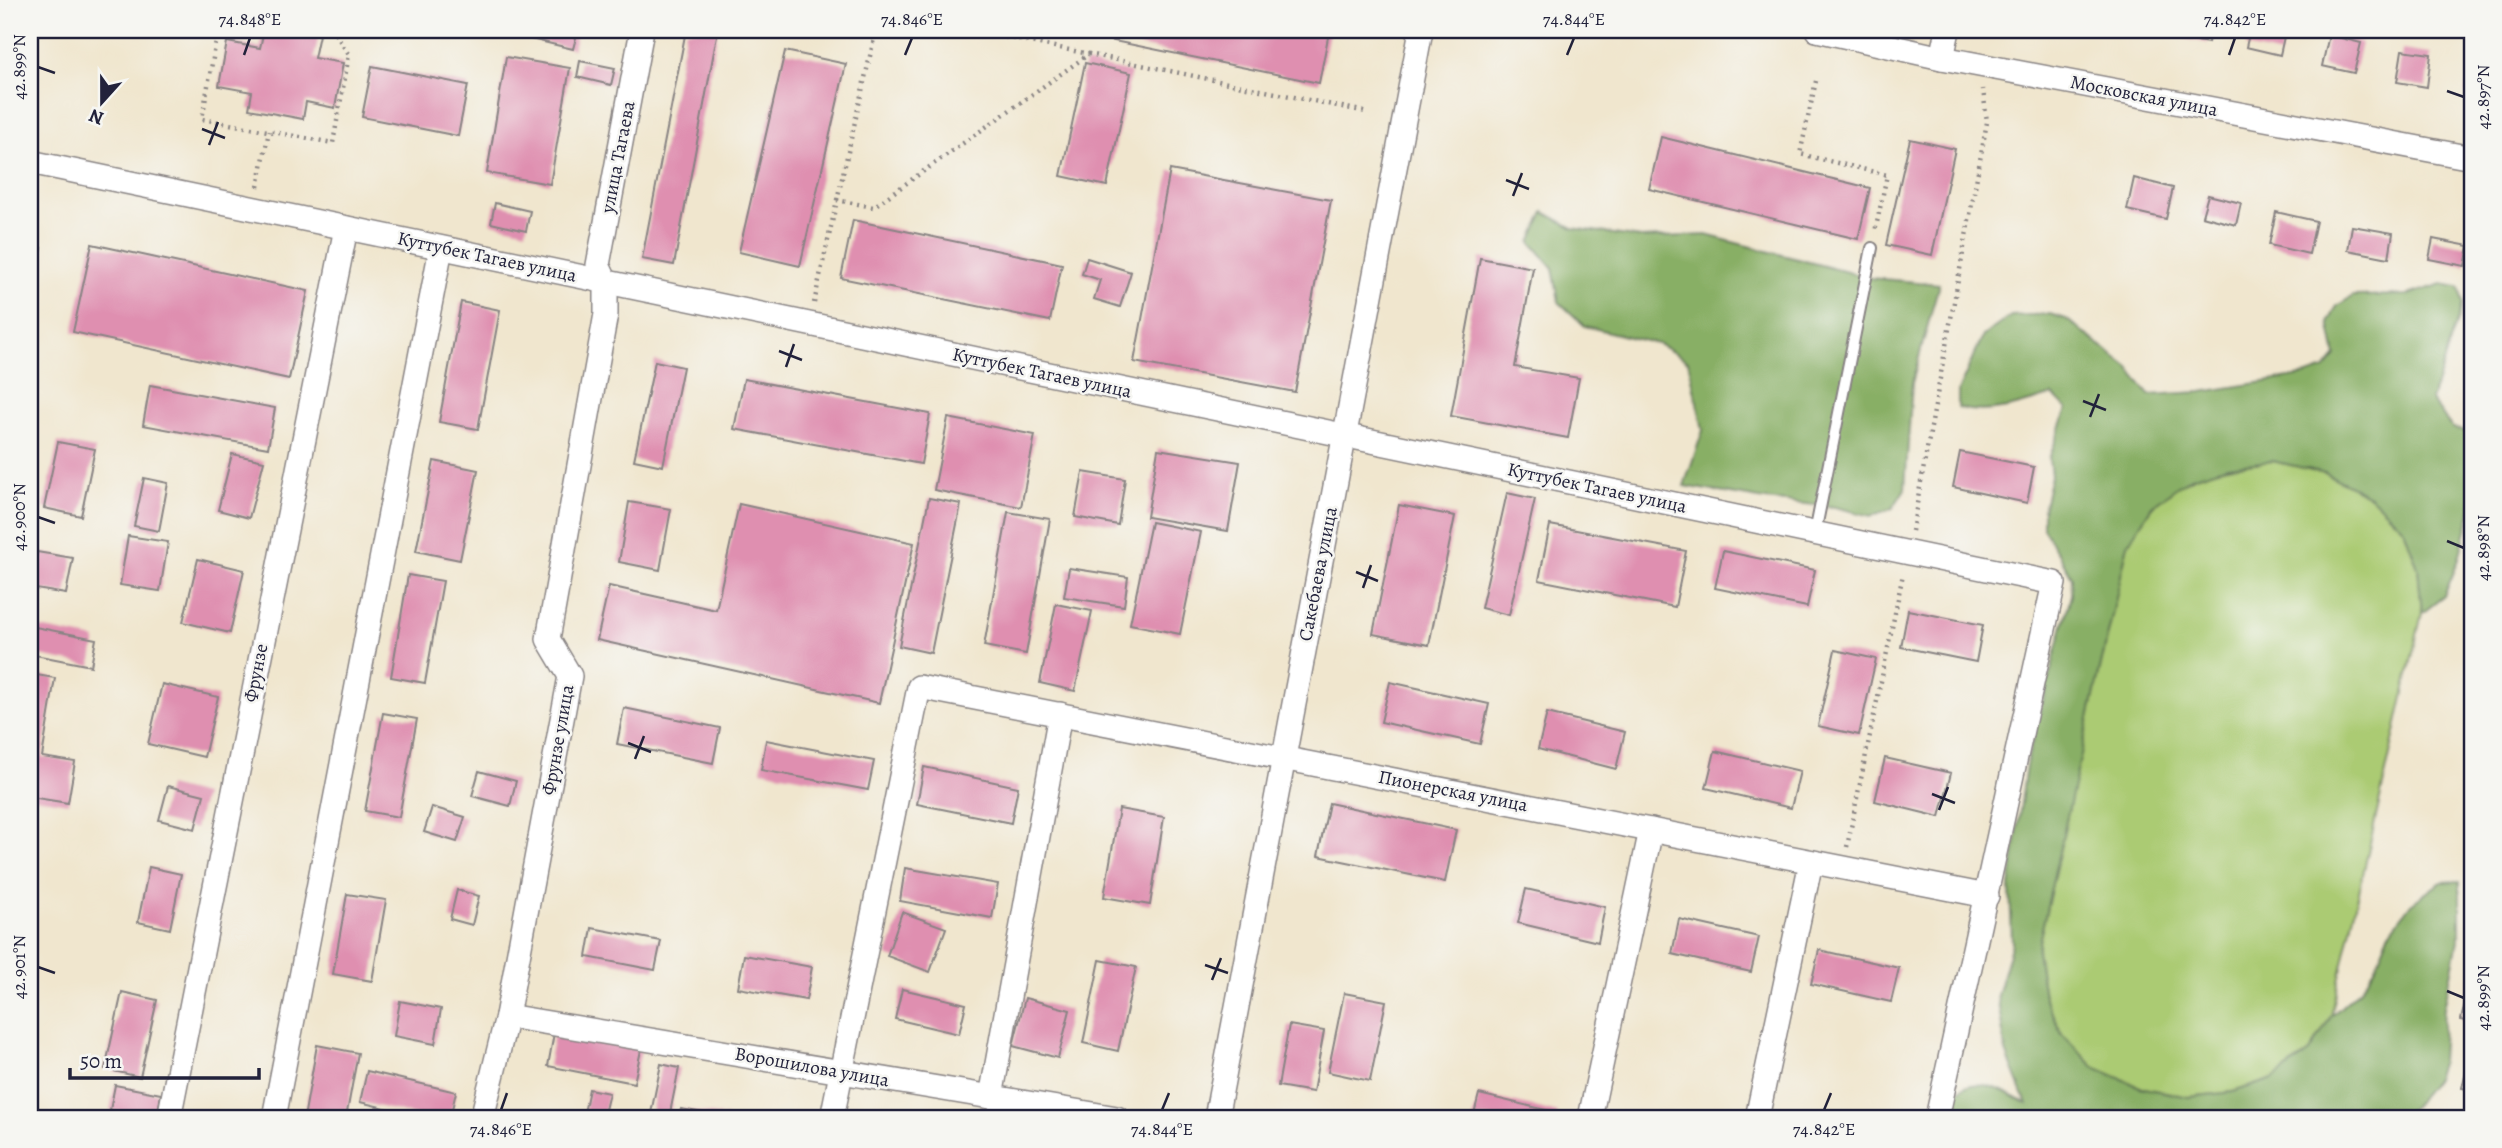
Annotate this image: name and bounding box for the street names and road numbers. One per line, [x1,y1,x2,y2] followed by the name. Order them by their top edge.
[2068,69,2220,123] street label: Московская улица
[594,99,642,216] street label: улица Тагаева
[395,225,579,289] street label: Куттубек Тагаев улица
[950,341,1134,405] street label: Куттубек Тагаев улица
[1505,456,1689,520] street label: Куттубек Тагаев улица
[1292,504,1344,643] street label: Сакебаева улица
[238,641,274,705] street label: Фрунзе
[535,682,581,797] street label: Фрунзе улица
[1376,764,1530,818] street label: Пионерская улица
[733,1041,891,1093] street label: Ворошилова улица

